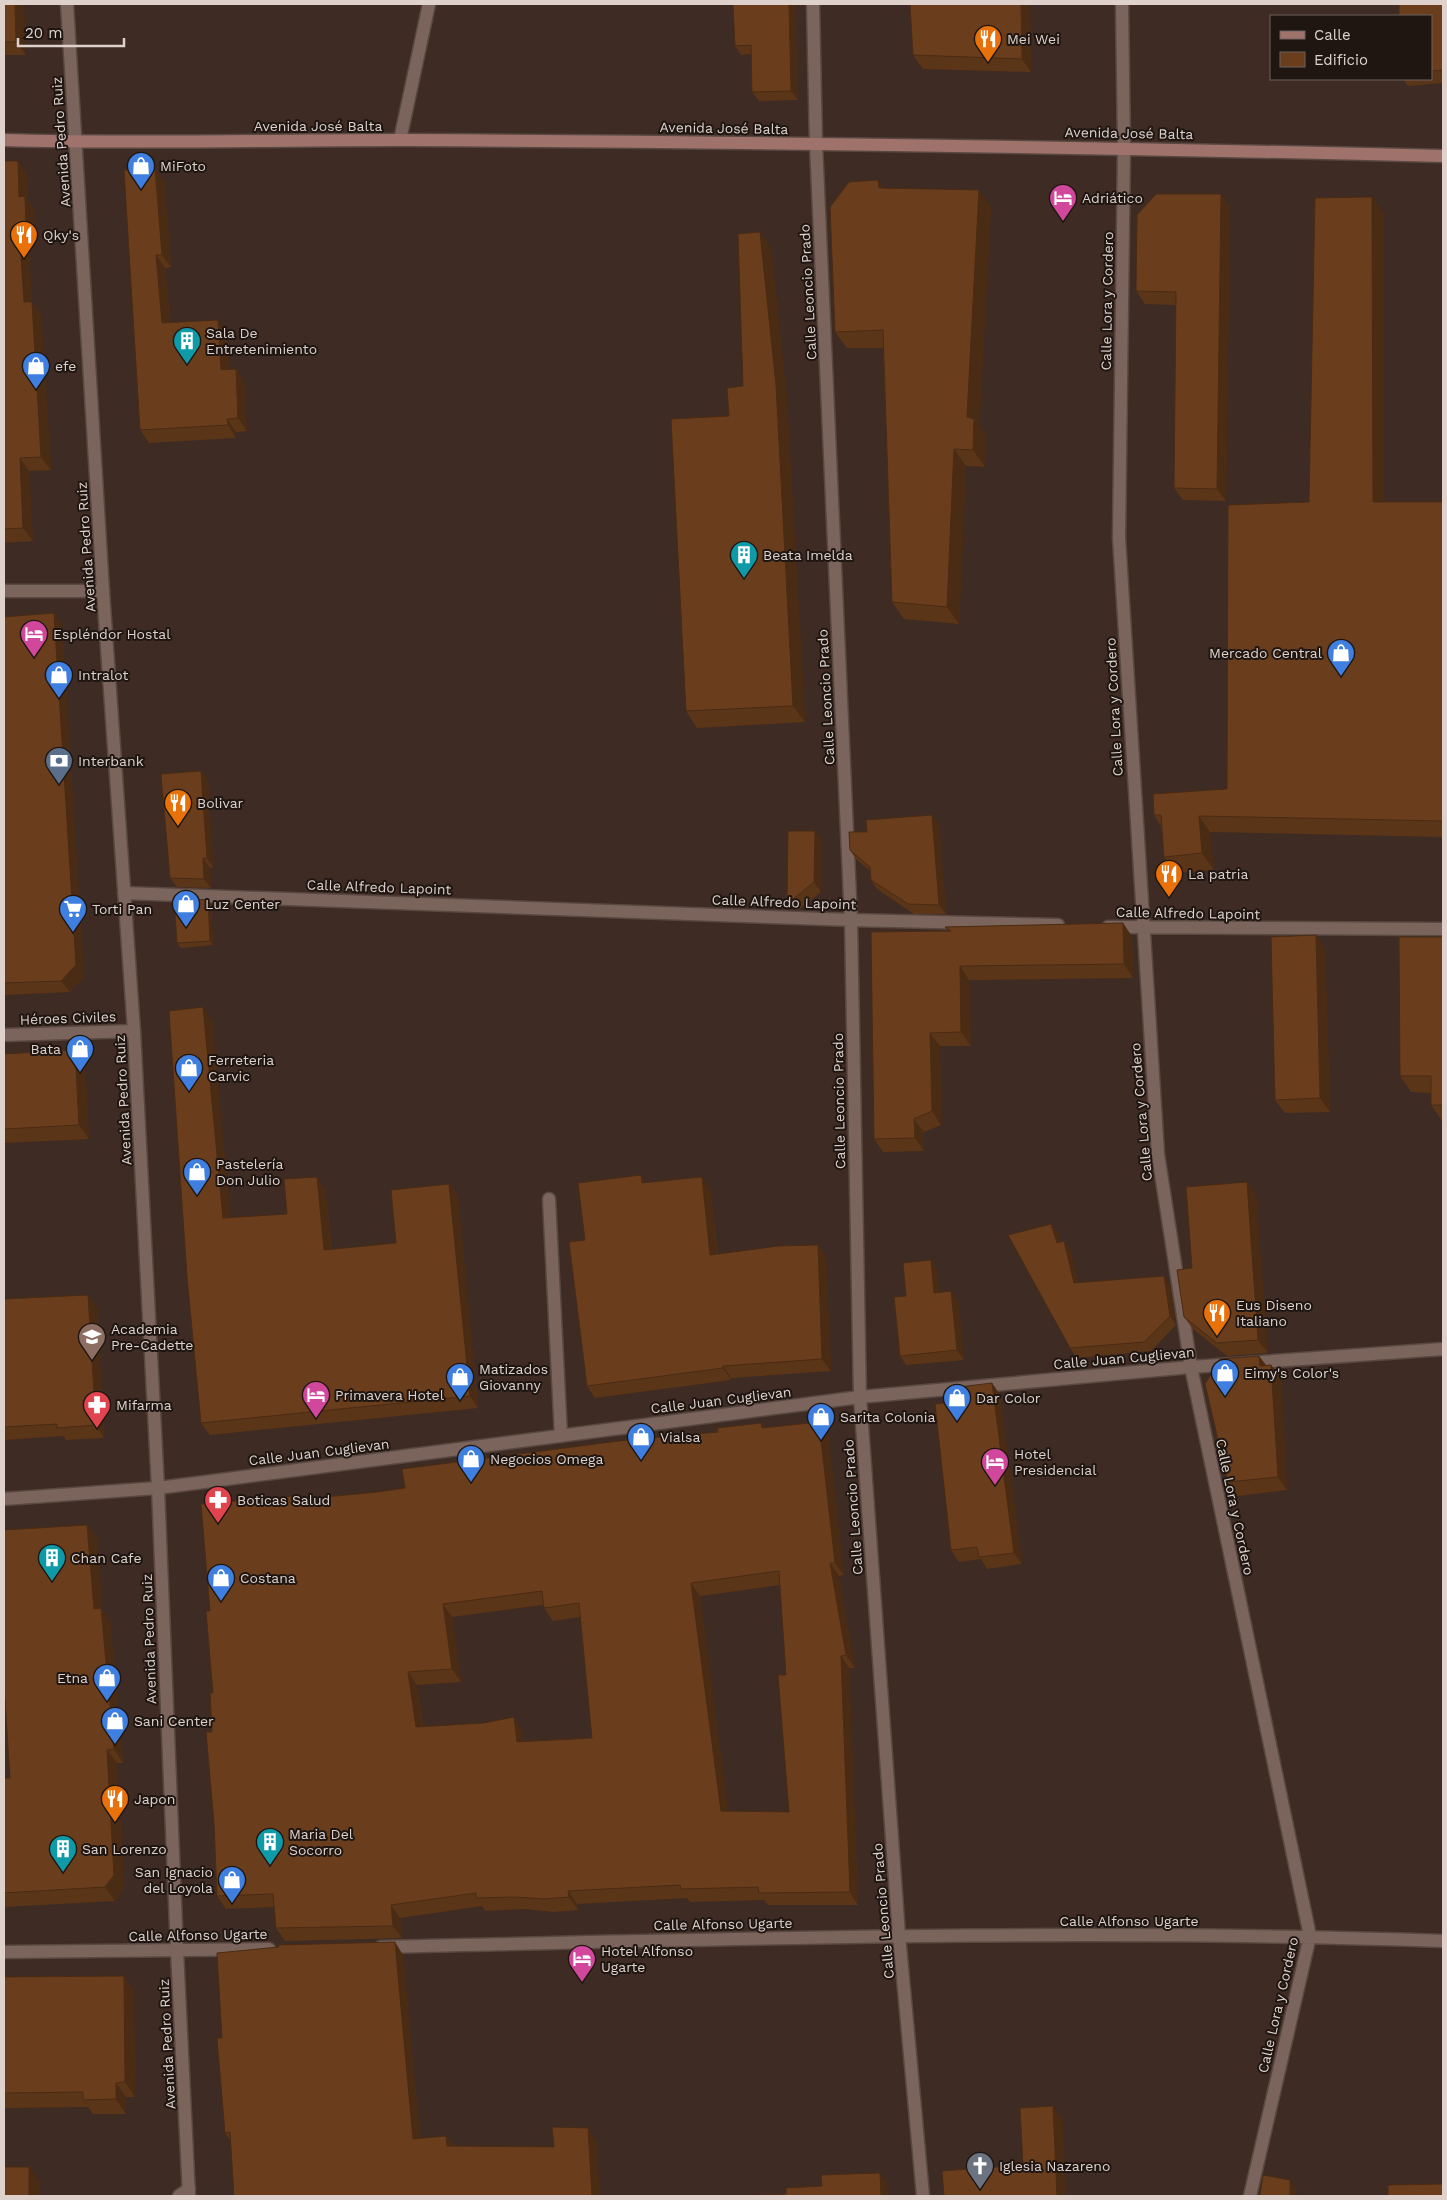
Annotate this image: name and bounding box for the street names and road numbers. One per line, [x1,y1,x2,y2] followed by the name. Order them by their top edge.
[48,76,74,208] street label: Avenida Pedro Ruiz
[254,118,382,134] street label: Avenida José Balta
[660,119,789,137] street label: Avenida José Balta
[1065,124,1194,142] street label: Avenida José Balta
[796,224,820,360] street label: Calle Leoncio Prado
[1098,231,1116,371] street label: Calle Lora y Cordero
[73,481,99,613] street label: Avenida Pedro Ruiz
[814,629,838,765] street label: Calle Leoncio Prado
[1102,637,1126,777] street label: Calle Lora y Cordero
[306,876,452,898] street label: Calle Alfredo Lapoint
[711,891,857,913] street label: Calle Alfredo Lapoint
[1116,904,1261,922] street label: Calle Alfredo Lapoint
[20,1008,116,1028] street label: Héroes Civiles
[830,1033,848,1169] street label: Calle Leoncio Prado
[112,1034,134,1166] street label: Avenida Pedro Ruiz
[1127,1042,1155,1182] street label: Calle Lora y Cordero
[1053,1344,1195,1372] street label: Calle Juan Cuglievan
[650,1383,792,1417] street label: Calle Juan Cuglievan
[248,1435,390,1469] street label: Calle Juan Cuglievan
[1213,1437,1257,1577] street label: Calle Lora y Cordero
[840,1439,866,1575] street label: Calle Leoncio Prado
[139,1573,159,1705] street label: Avenida Pedro Ruiz
[869,1842,897,1980] street label: Calle Leoncio Prado
[1059,1913,1199,1929] street label: Calle Alfonso Ugarte
[653,1915,793,1933] street label: Calle Alfonso Ugarte
[128,1926,268,1944] street label: Calle Alfonso Ugarte
[1255,1936,1301,2074] street label: Calle Lora y Cordero
[156,1978,178,2110] street label: Avenida Pedro Ruiz

